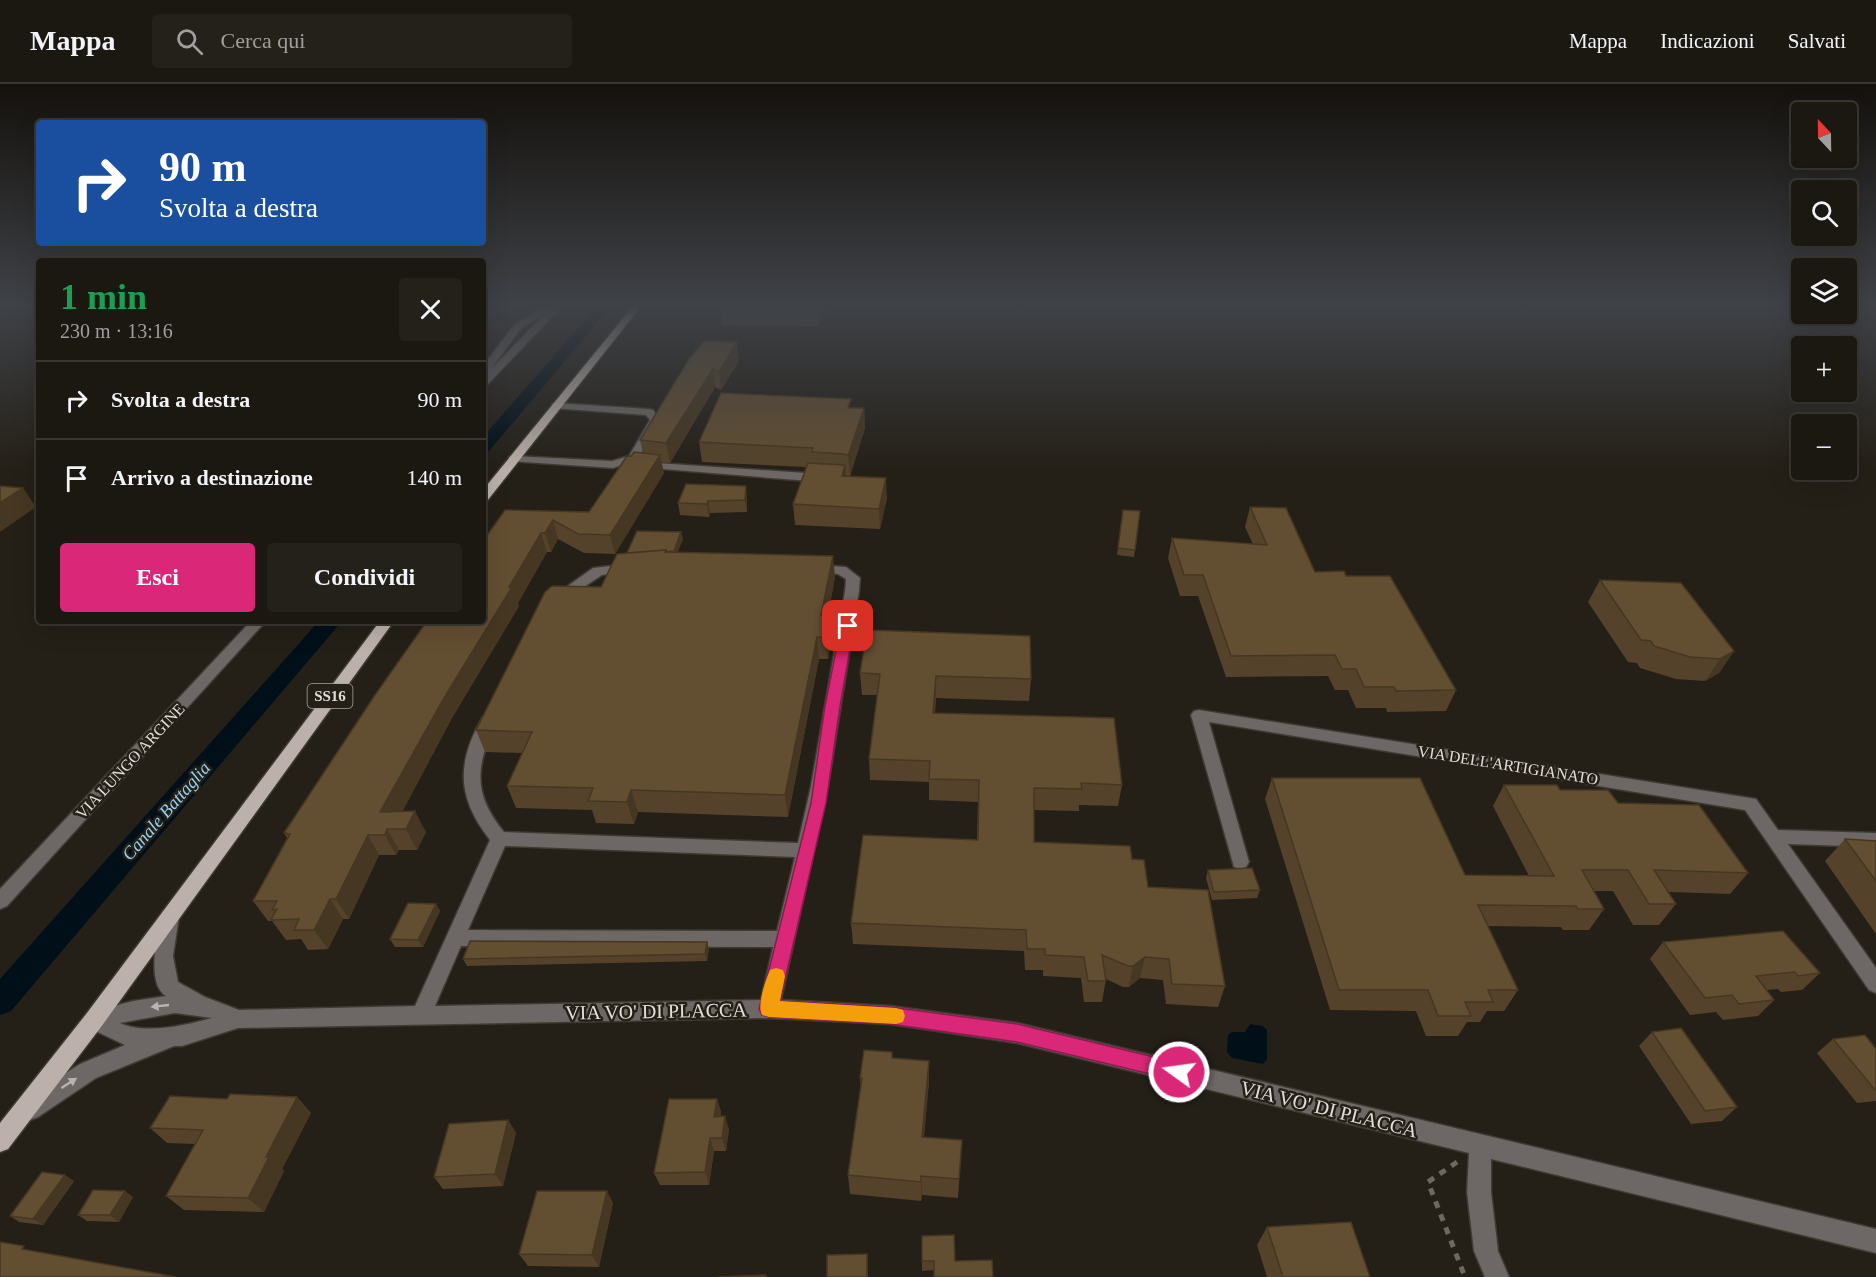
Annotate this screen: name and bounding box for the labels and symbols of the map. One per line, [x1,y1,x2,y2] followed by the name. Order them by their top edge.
[1791,102,1857,168] north arrow
[822,600,873,651] pin
[308,684,352,708] road number: SS16
[72,700,188,822] street label: VIA LUNGO ARGINE
[1417,742,1599,788] street label: VIA DELL'ARTIGIANATO
[118,758,214,864] water label: Canale Battaglia
[565,998,748,1024] street label: VIA VO' DI PLACCA
[151,1001,170,1011] one-way arrow
[1147,1040,1211,1104] position arrow
[1238,1076,1420,1142] street label: VIA VO' DI PLACCA
[61,1078,77,1089] one-way arrow

